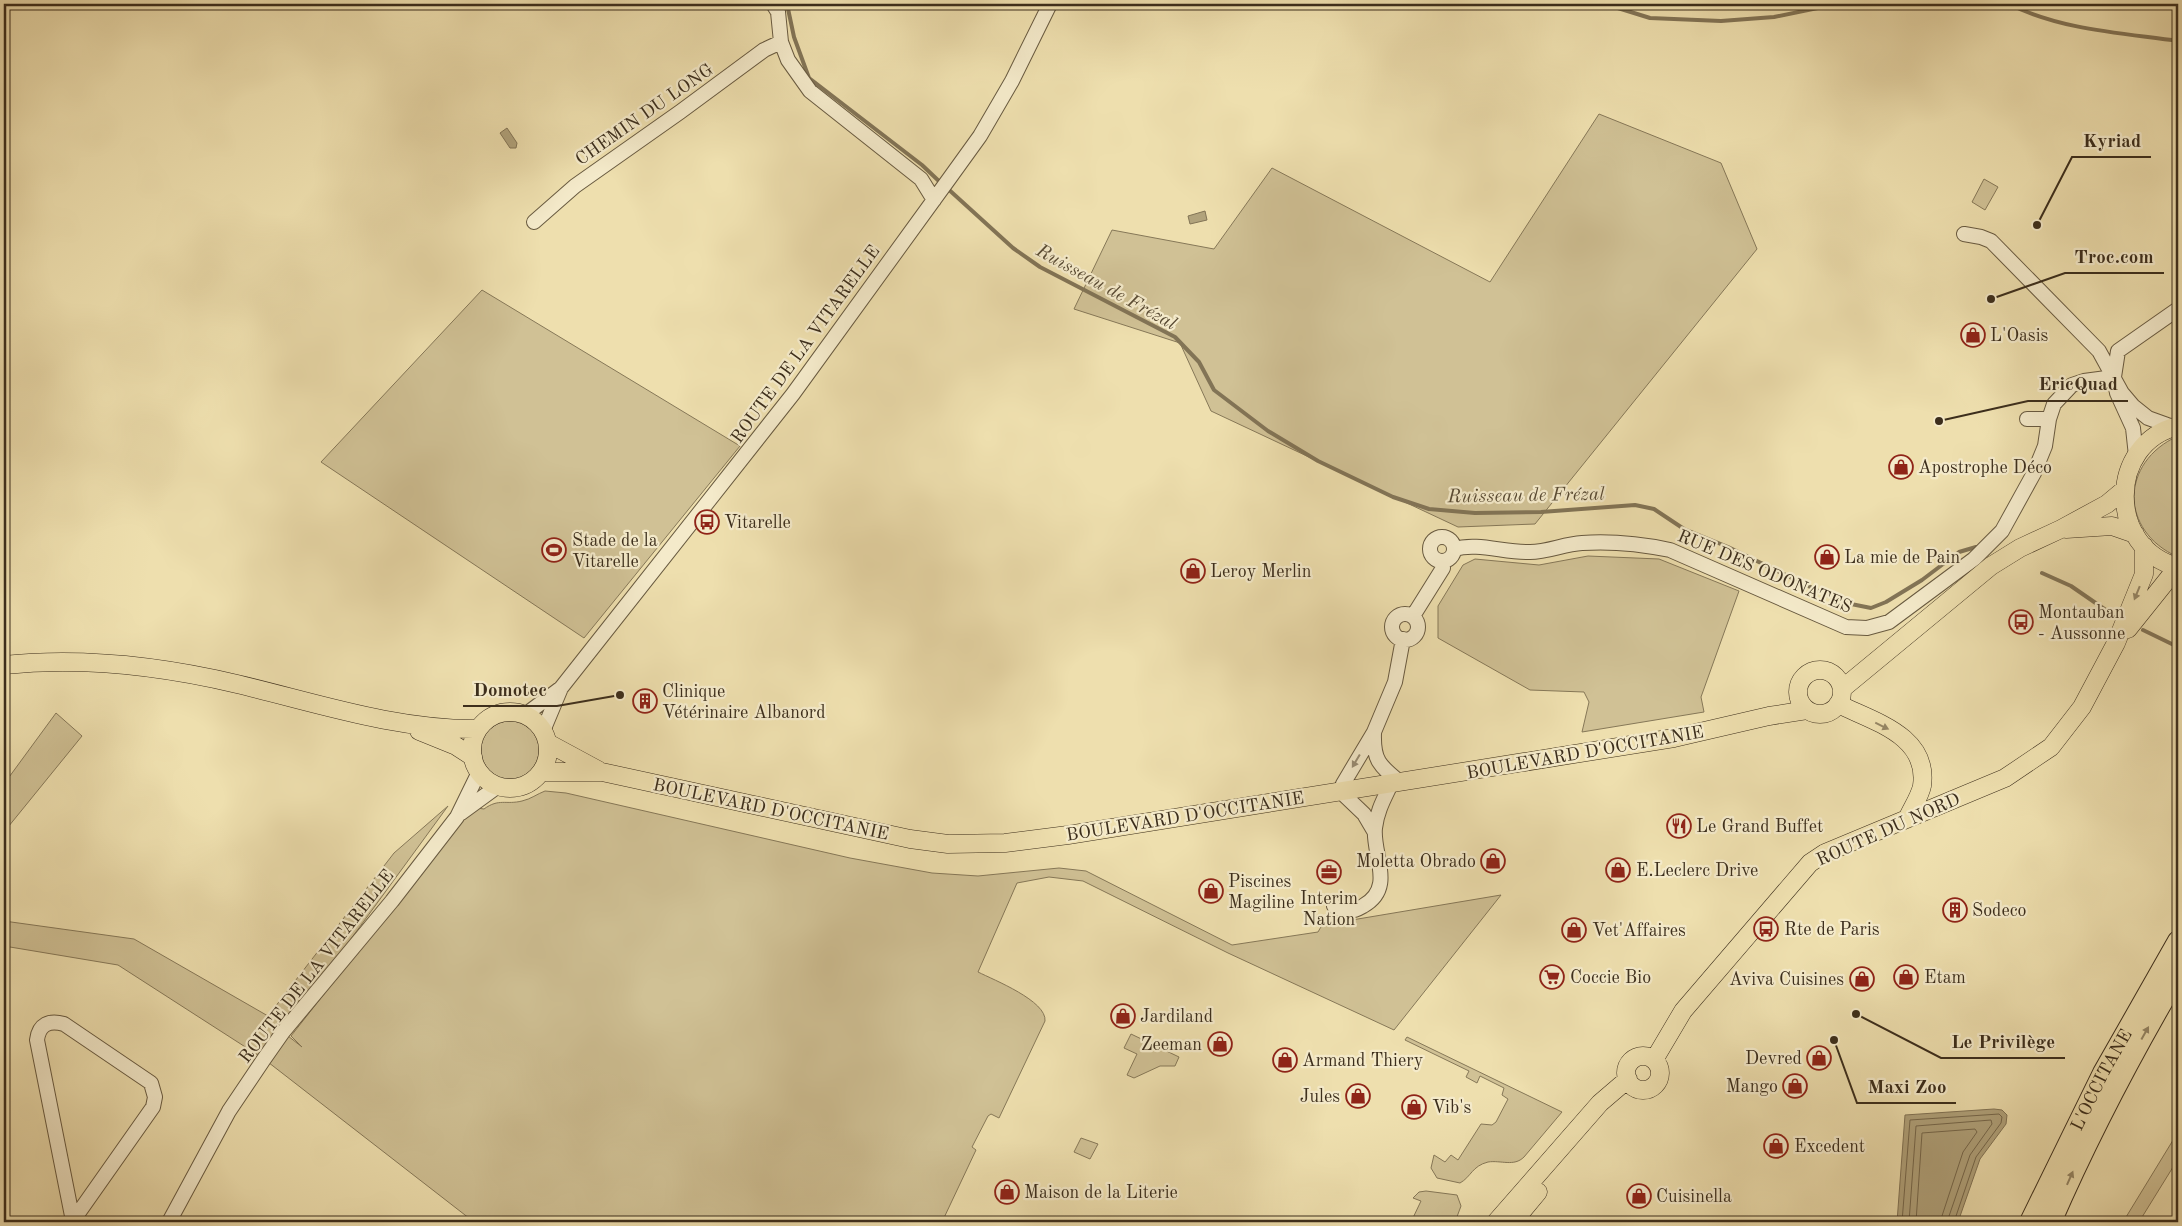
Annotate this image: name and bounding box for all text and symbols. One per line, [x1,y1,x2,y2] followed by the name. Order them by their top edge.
[572,61,717,169] street label: CHEMIN DU LONG
[2072,123,2151,157] callout: Kyriad
[2083,133,2141,152] text: Kyriad
[2065,239,2164,273] callout: Troc.com
[1032,241,1180,335] water label: Ruisseau de Frézal
[728,242,884,447] street label: ROUTE DE LA VITARELLE
[2074,249,2154,268] text: Troc.com
[1960,322,1986,348] shop icon: L'Oasis
[1990,327,2049,345] place label: L'Oasis
[2028,367,2128,401] callout: EricQuad
[2038,376,2118,395] text: EricQuad
[1888,454,1914,480] shop icon: Apostrophe Déco
[1918,459,2052,477] place label: Apostrophe Déco
[1446,486,1605,507] water label: Ruisseau de Frézal
[694,509,720,535] bus stop icon: Vitarelle
[724,514,791,532] place label: Vitarelle
[1675,527,1854,617] street label: RUE DES ODONATES
[572,532,658,571] place label: Stade de la Vitarelle
[541,537,567,563] sports icon: Stade de la Vitarelle
[1814,544,1840,570] shop icon: La mie de Pain
[1844,549,1960,567] place label: La mie de Pain
[1180,558,1206,584] shop icon: Leroy Merlin
[1210,563,1312,581] place label: Leroy Merlin
[2132,586,2140,600] one-way arrow
[2038,604,2125,643] place label: Montauban - Aussonne
[2008,609,2034,635] bus stop icon: Montauban - Aussonne
[463,672,557,706] callout: Domotec
[473,682,547,701] text: Domotec
[662,683,826,722] place label: Clinique Vétérinaire Albanord
[632,688,658,714] building icon: Clinique Vétérinaire Albanord
[1875,722,1889,730] one-way arrow
[1465,723,1705,783] street label: BOULEVARD D'OCCITANIE
[1352,755,1361,768] one-way arrow
[651,776,890,844] street label: BOULEVARD D'OCCITANIE
[1065,789,1305,845] street label: BOULEVARD D'OCCITANIE
[1814,790,1963,870] street label: ROUTE DU NORD
[1666,813,1692,839] restaurant icon: Le Grand Buffet
[1696,818,1823,836] place label: Le Grand Buffet
[1480,848,1506,874] shop icon: Moletta Obrado
[1356,853,1476,871] place label: Moletta Obrado
[1605,857,1631,883] shop icon: E.Leclerc Drive
[1316,859,1342,885] office icon: Interim Nation
[1636,862,1758,880] place label: E.Leclerc Drive
[236,867,398,1067] street label: ROUTE DE LA VITARELLE
[1228,873,1294,912] place label: Piscines Magiline
[1198,878,1224,904] shop icon: Piscines Magiline
[1300,890,1358,929] place label: Interim Nation
[1942,897,1968,923] building icon: Sodeco
[1972,902,2027,920] place label: Sodeco
[1753,916,1779,942] bus stop icon: Rte de Paris
[1561,917,1587,943] shop icon: Vet'Affaires
[1784,921,1880,939] place label: Rte de Paris
[1592,922,1686,940] place label: Vet'Affaires
[1539,964,1565,990] supermarket icon: Coccie Bio
[1893,964,1919,990] shop icon: Etam
[1849,966,1875,992] shop icon: Aviva Cuisines
[1570,969,1651,987] place label: Coccie Bio
[1924,969,1966,987] place label: Etam
[1729,971,1844,989] place label: Aviva Cuisines
[1110,1003,1136,1029] shop icon: Jardiland
[1140,1008,1213,1026] place label: Jardiland
[1941,1024,2065,1058] callout: Le Privilège
[2141,1026,2149,1041] one-way arrow
[2068,1027,2136,1134] street label: L'OCCITANE
[1207,1031,1233,1057] shop icon: Zeeman
[1951,1034,2055,1053] text: Le Privilège
[1141,1036,1202,1054] place label: Zeeman
[1806,1045,1832,1071] shop icon: Devred
[1272,1047,1298,1073] shop icon: Armand Thiery
[1745,1050,1802,1068] place label: Devred
[1302,1052,1424,1070] place label: Armand Thiery
[1857,1069,1956,1103] callout: Maxi Zoo
[1782,1073,1808,1099] shop icon: Mango
[1726,1078,1778,1096] place label: Mango
[1868,1079,1946,1098] text: Maxi Zoo
[1345,1083,1371,1109] shop icon: Jules
[1300,1088,1340,1106] place label: Jules
[1401,1094,1427,1120] shop icon: Vib's
[1432,1099,1471,1117] place label: Vib's
[1763,1133,1789,1159] shop icon: Excedent
[1794,1138,1865,1156] place label: Excedent
[2067,1171,2075,1185] one-way arrow
[994,1179,1020,1205] shop icon: Maison de la Literie
[1626,1183,1652,1209] shop icon: Cuisinella
[1024,1184,1178,1202] place label: Maison de la Literie
[1656,1188,1732,1206] place label: Cuisinella

